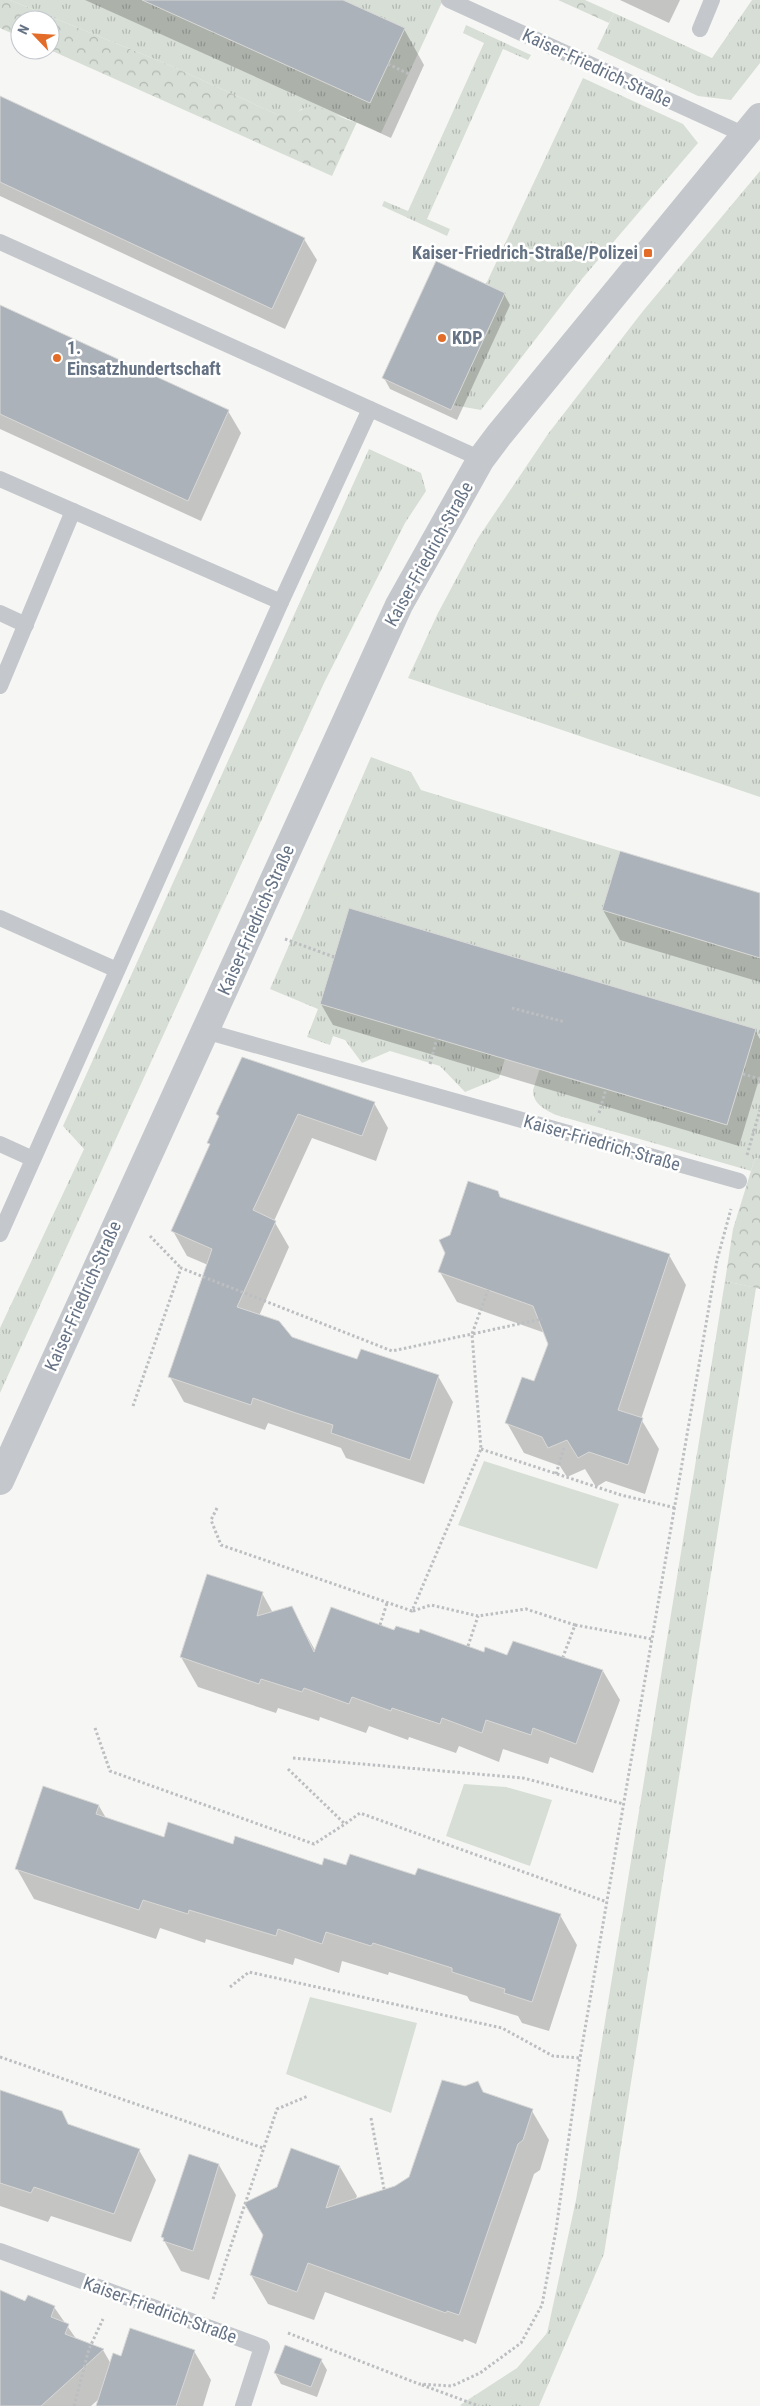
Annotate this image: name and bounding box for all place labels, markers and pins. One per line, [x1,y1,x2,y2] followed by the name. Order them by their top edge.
[412,242,638,263] place label: Kaiser-Friedrich-Straße/Polizei
[642,247,654,259] marker: Kaiser-Friedrich-Straße/Polizei
[452,327,482,348] place label: KDP
[436,332,448,344] marker: KDP
[67,337,221,379] place label: 1. Einsatzhundertschaft
[51,352,63,364] marker: 1. Einsatzhundertschaft

